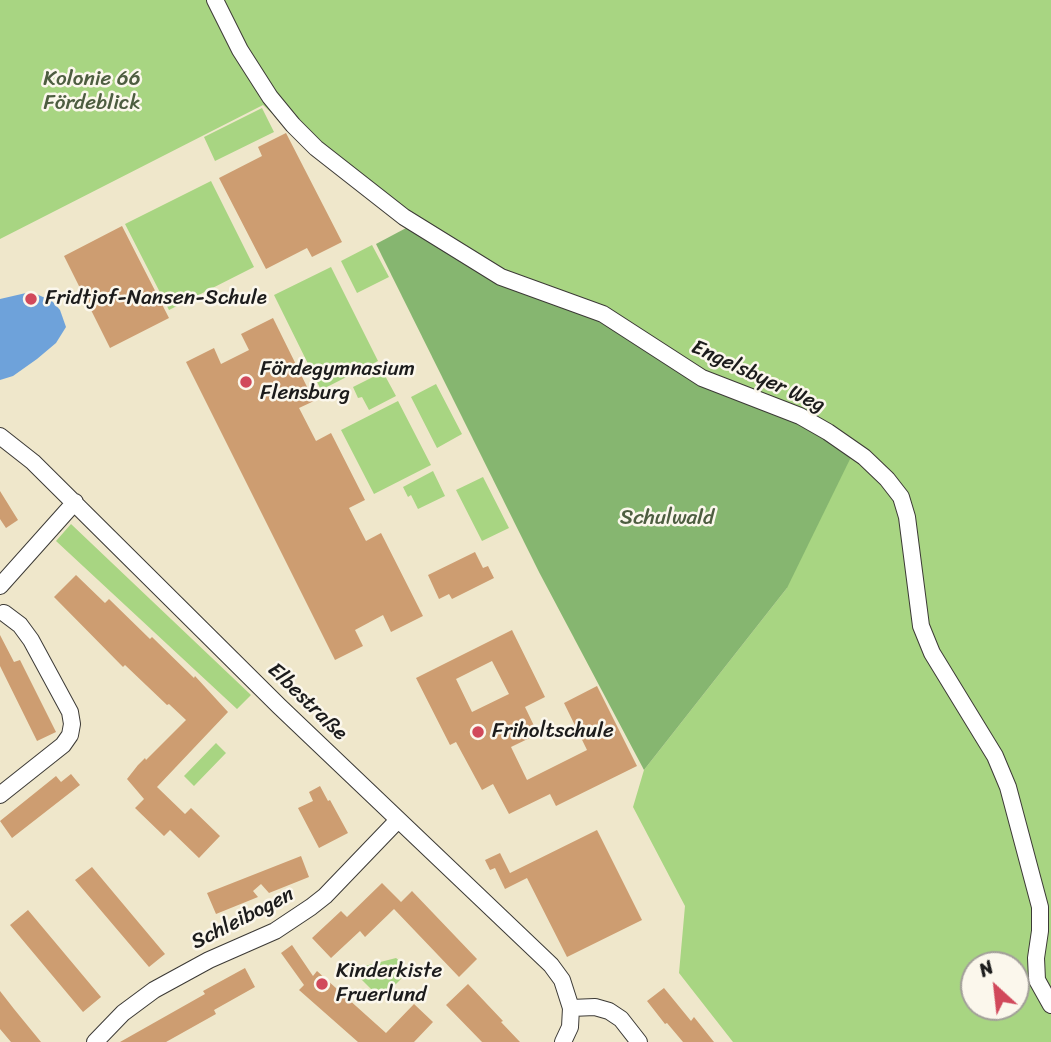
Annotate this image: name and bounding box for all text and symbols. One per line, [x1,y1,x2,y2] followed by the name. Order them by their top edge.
[43,67,141,117] park label: Kolonie 66 Fördeblick
[45,286,267,312] place label: Fridtjof-Nansen-Schule
[23,291,39,307] marker: Fridtjof-Nansen-Schule
[687,335,829,419] street label: Engelsbyer Weg
[260,357,415,407] place label: Fördegymnasium Flensburg
[238,374,254,390] marker: Fördegymnasium Flensburg
[620,506,714,532] park label: Schulwald
[262,658,352,746] street label: Elbestraße
[492,719,614,745] place label: Friholtschule
[470,724,486,740] marker: Friholtschule
[187,882,299,956] street label: Schleibogen
[960,951,1030,1021] north arrow
[973,951,999,986] text: N
[336,959,442,1009] place label: Kinderkiste Fruerlund
[314,976,330,992] marker: Kinderkiste Fruerlund

